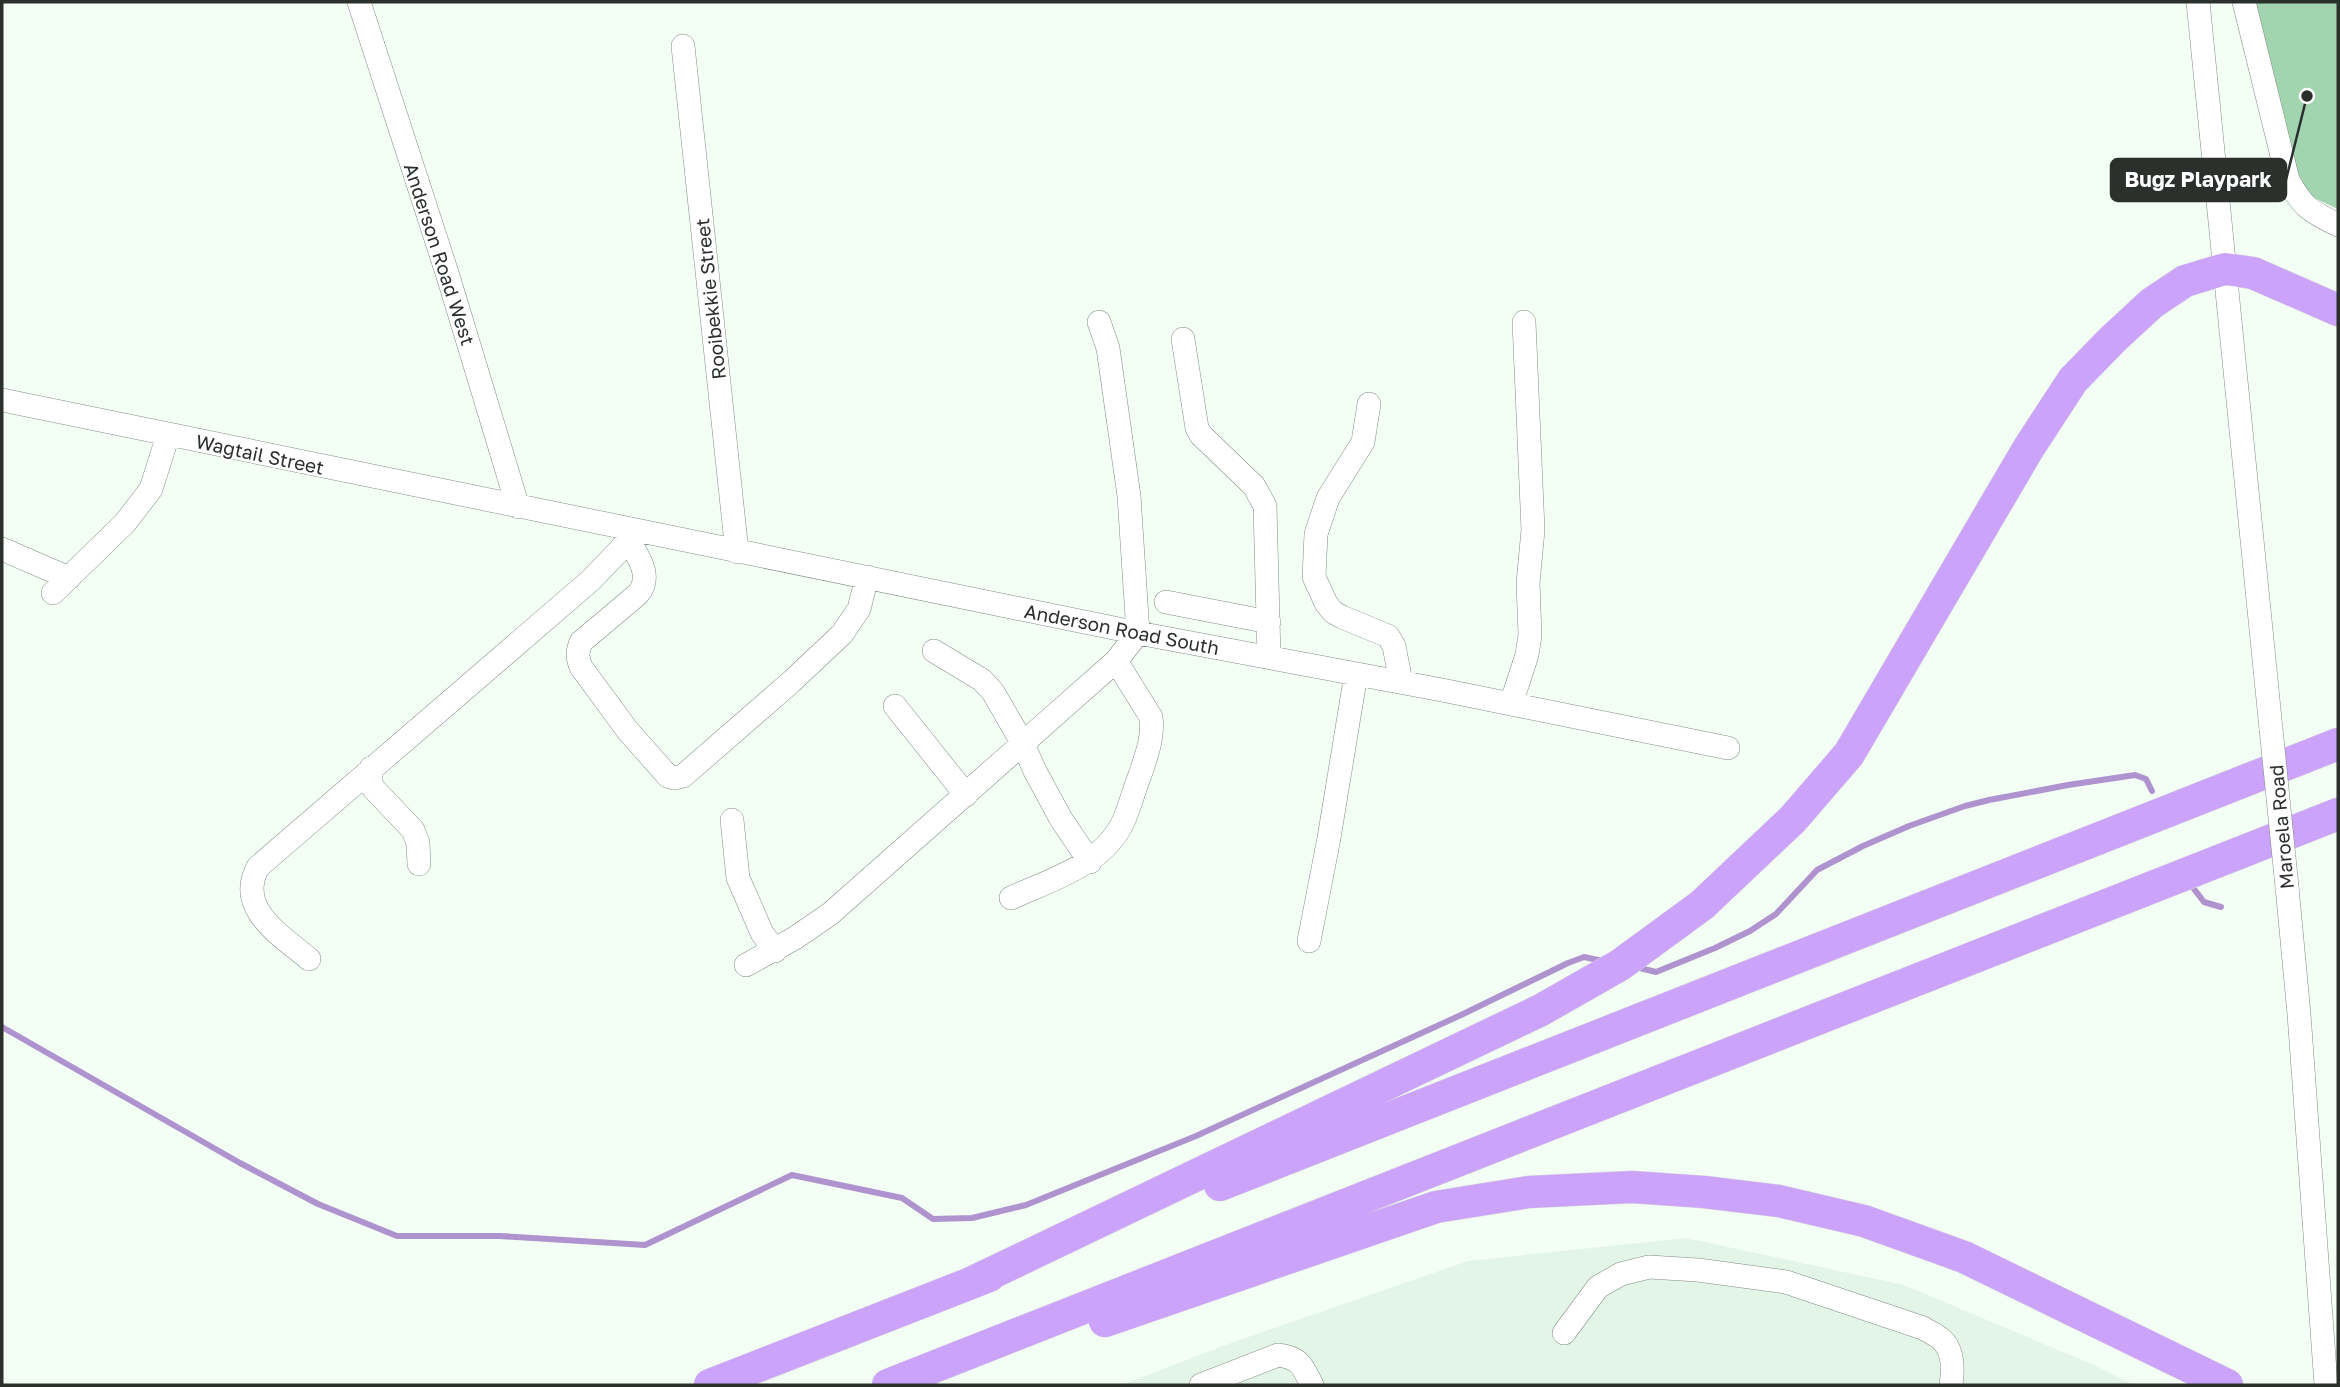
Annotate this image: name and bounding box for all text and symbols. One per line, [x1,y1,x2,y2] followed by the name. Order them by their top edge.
[2111,159,2286,201] callout: Bugz Playpark
[400,160,480,348] street label: Anderson Road West
[2124,166,2272,192] text: Bugz Playpark
[690,217,730,381] street label: Rooibekkie Street
[194,429,326,479] street label: Wagtail Street
[1023,599,1221,659] street label: Anderson Road South
[2264,764,2298,890] street label: Maroela Road

